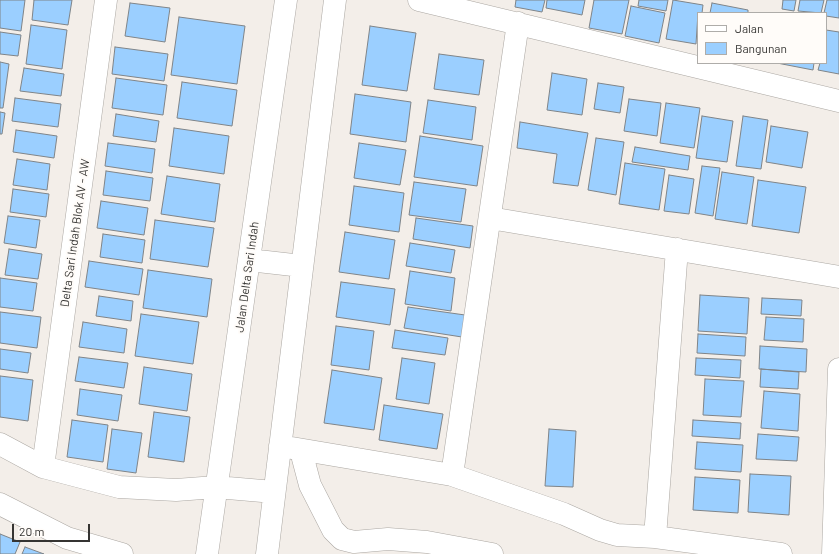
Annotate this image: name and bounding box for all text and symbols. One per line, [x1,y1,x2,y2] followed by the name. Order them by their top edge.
[697,12,827,64] legend
[735,21,763,35] text: Jalan
[735,41,787,55] text: Bangunan
[57,158,93,308] street label: Delta Sari Indah Blok AV - AW
[232,221,262,333] street label: Jalan Delta Sari Indah
[14,516,92,542] scale bar
[19,524,45,538] text: 20 m

